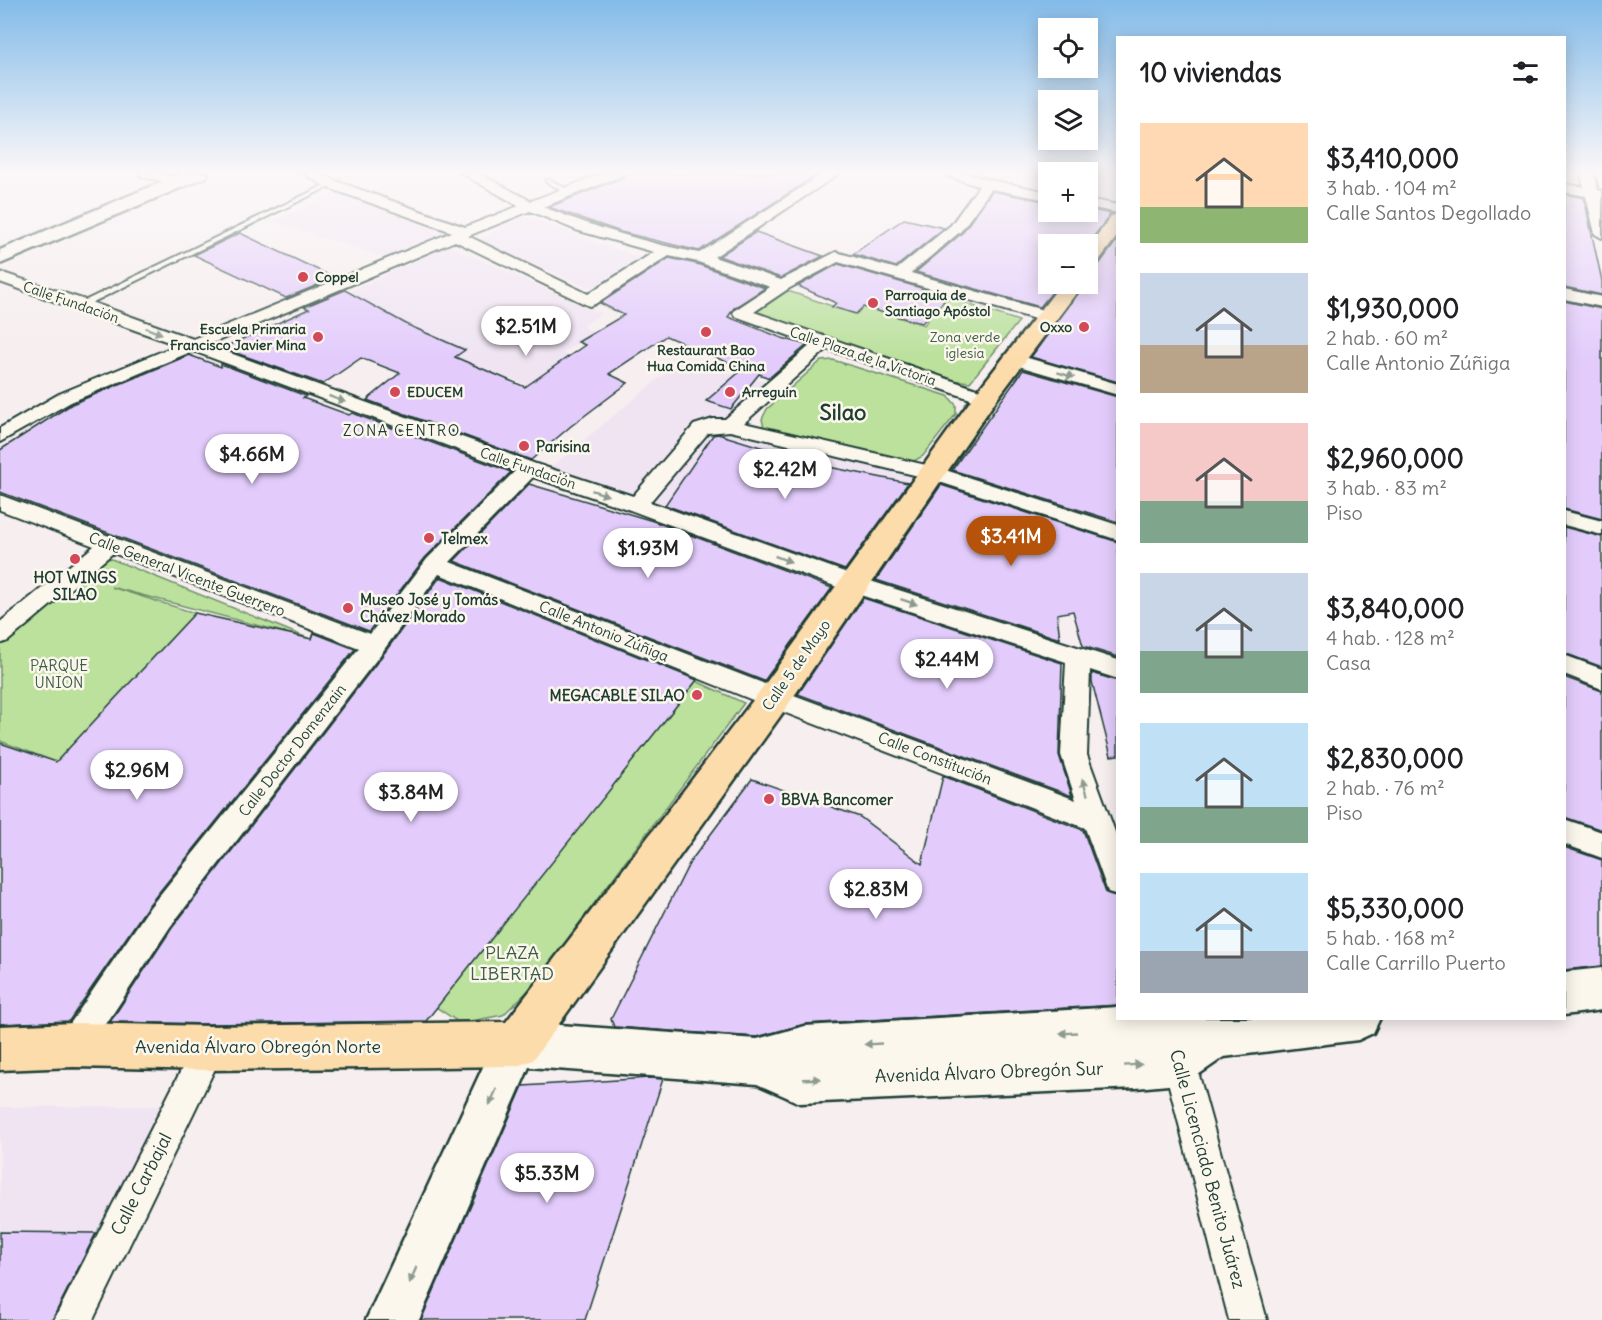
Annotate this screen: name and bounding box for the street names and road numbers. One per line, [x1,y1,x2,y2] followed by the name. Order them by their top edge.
[21,277,121,327] street label: Calle Fundación
[787,322,939,390] street label: Calle Plaza de la Victoria
[478,443,578,493] street label: Calle Fundación
[86,528,288,620] street label: Calle General Vicente Guerrero
[536,596,672,666] street label: Calle Antonio Zúñiga
[758,616,834,714] street label: Calle 5 de Mayo
[234,680,350,820] street label: Calle Doctor Domenzain
[875,728,995,789] street label: Calle Constitución
[135,1035,381,1058] street label: Avenida Álvaro Obregón Norte
[1165,1047,1251,1291] street label: Calle Licenciado Benito Juárez
[874,1056,1104,1087] street label: Avenida Álvaro Obregón Sur
[105,1129,177,1239] street label: Calle Carbajal

